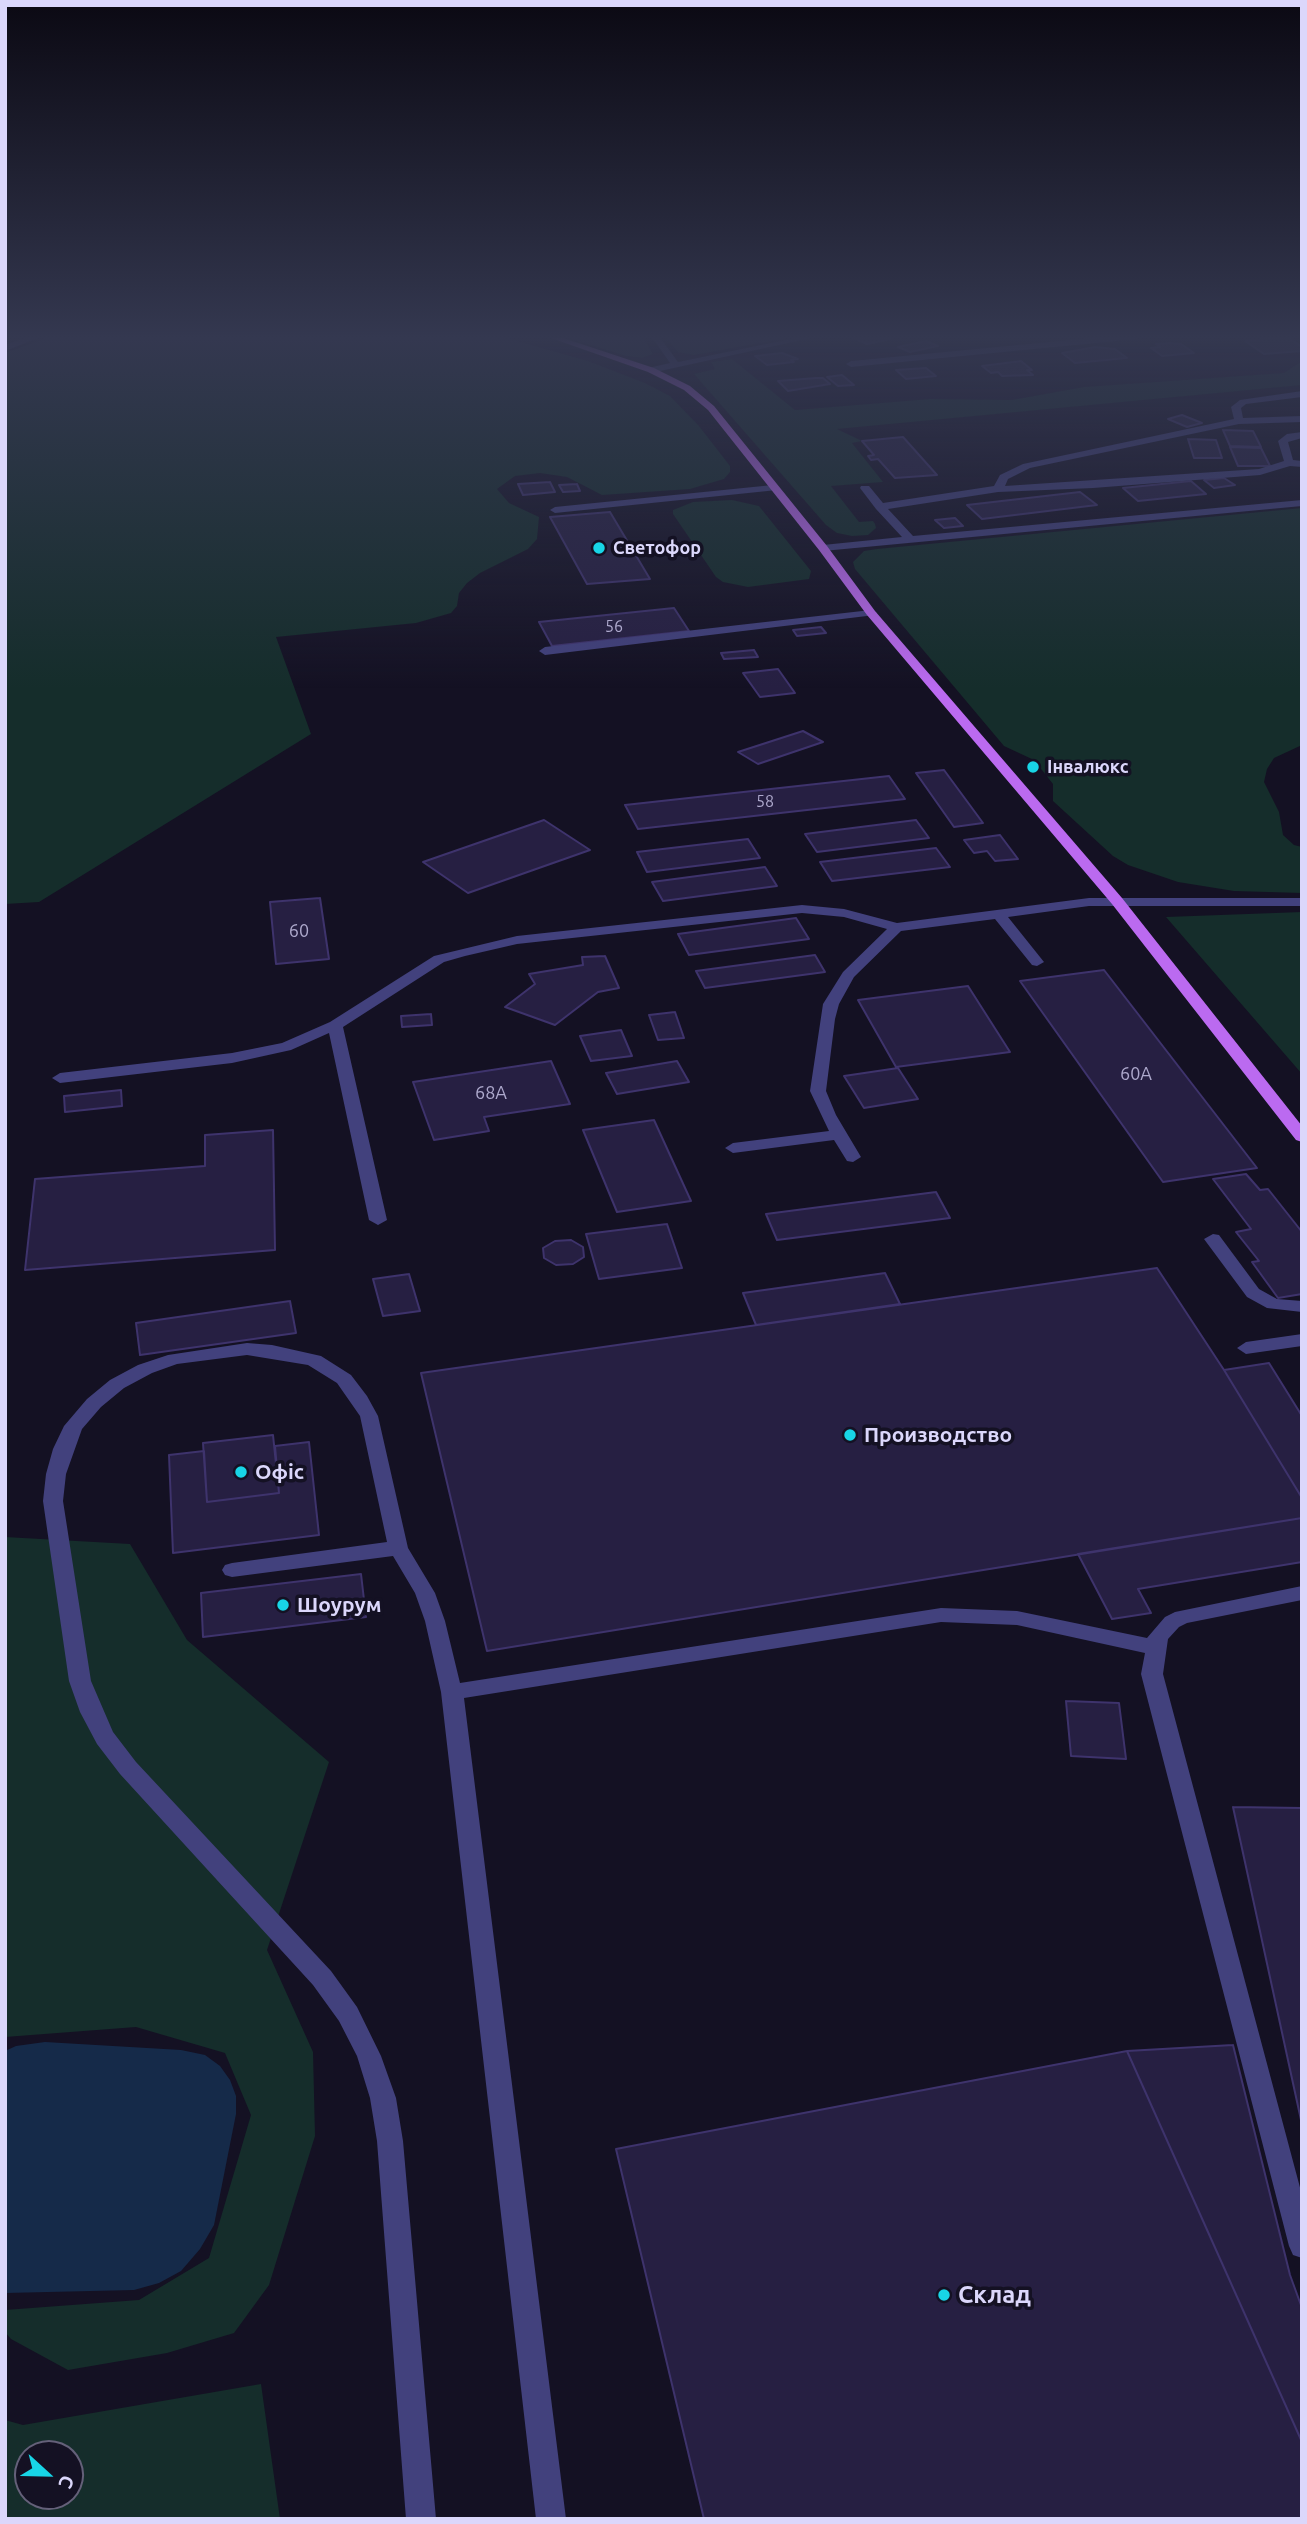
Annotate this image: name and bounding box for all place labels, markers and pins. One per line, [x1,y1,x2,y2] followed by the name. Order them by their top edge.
[613,537,701,559] place label: Светофор
[591,540,607,556] marker: Светофор
[1047,756,1129,778] place label: Інвалюкс
[1025,759,1041,775] marker: Інвалюкс
[864,1422,1012,1448] place label: Производство
[842,1427,858,1443] marker: Производство
[255,1459,304,1485] place label: Офіс
[233,1464,249,1480] marker: Офіс
[297,1592,382,1618] place label: Шоурум
[275,1597,291,1613] marker: Шоурум
[958,2281,1031,2309] place label: Склад
[936,2287,952,2303] marker: Склад

